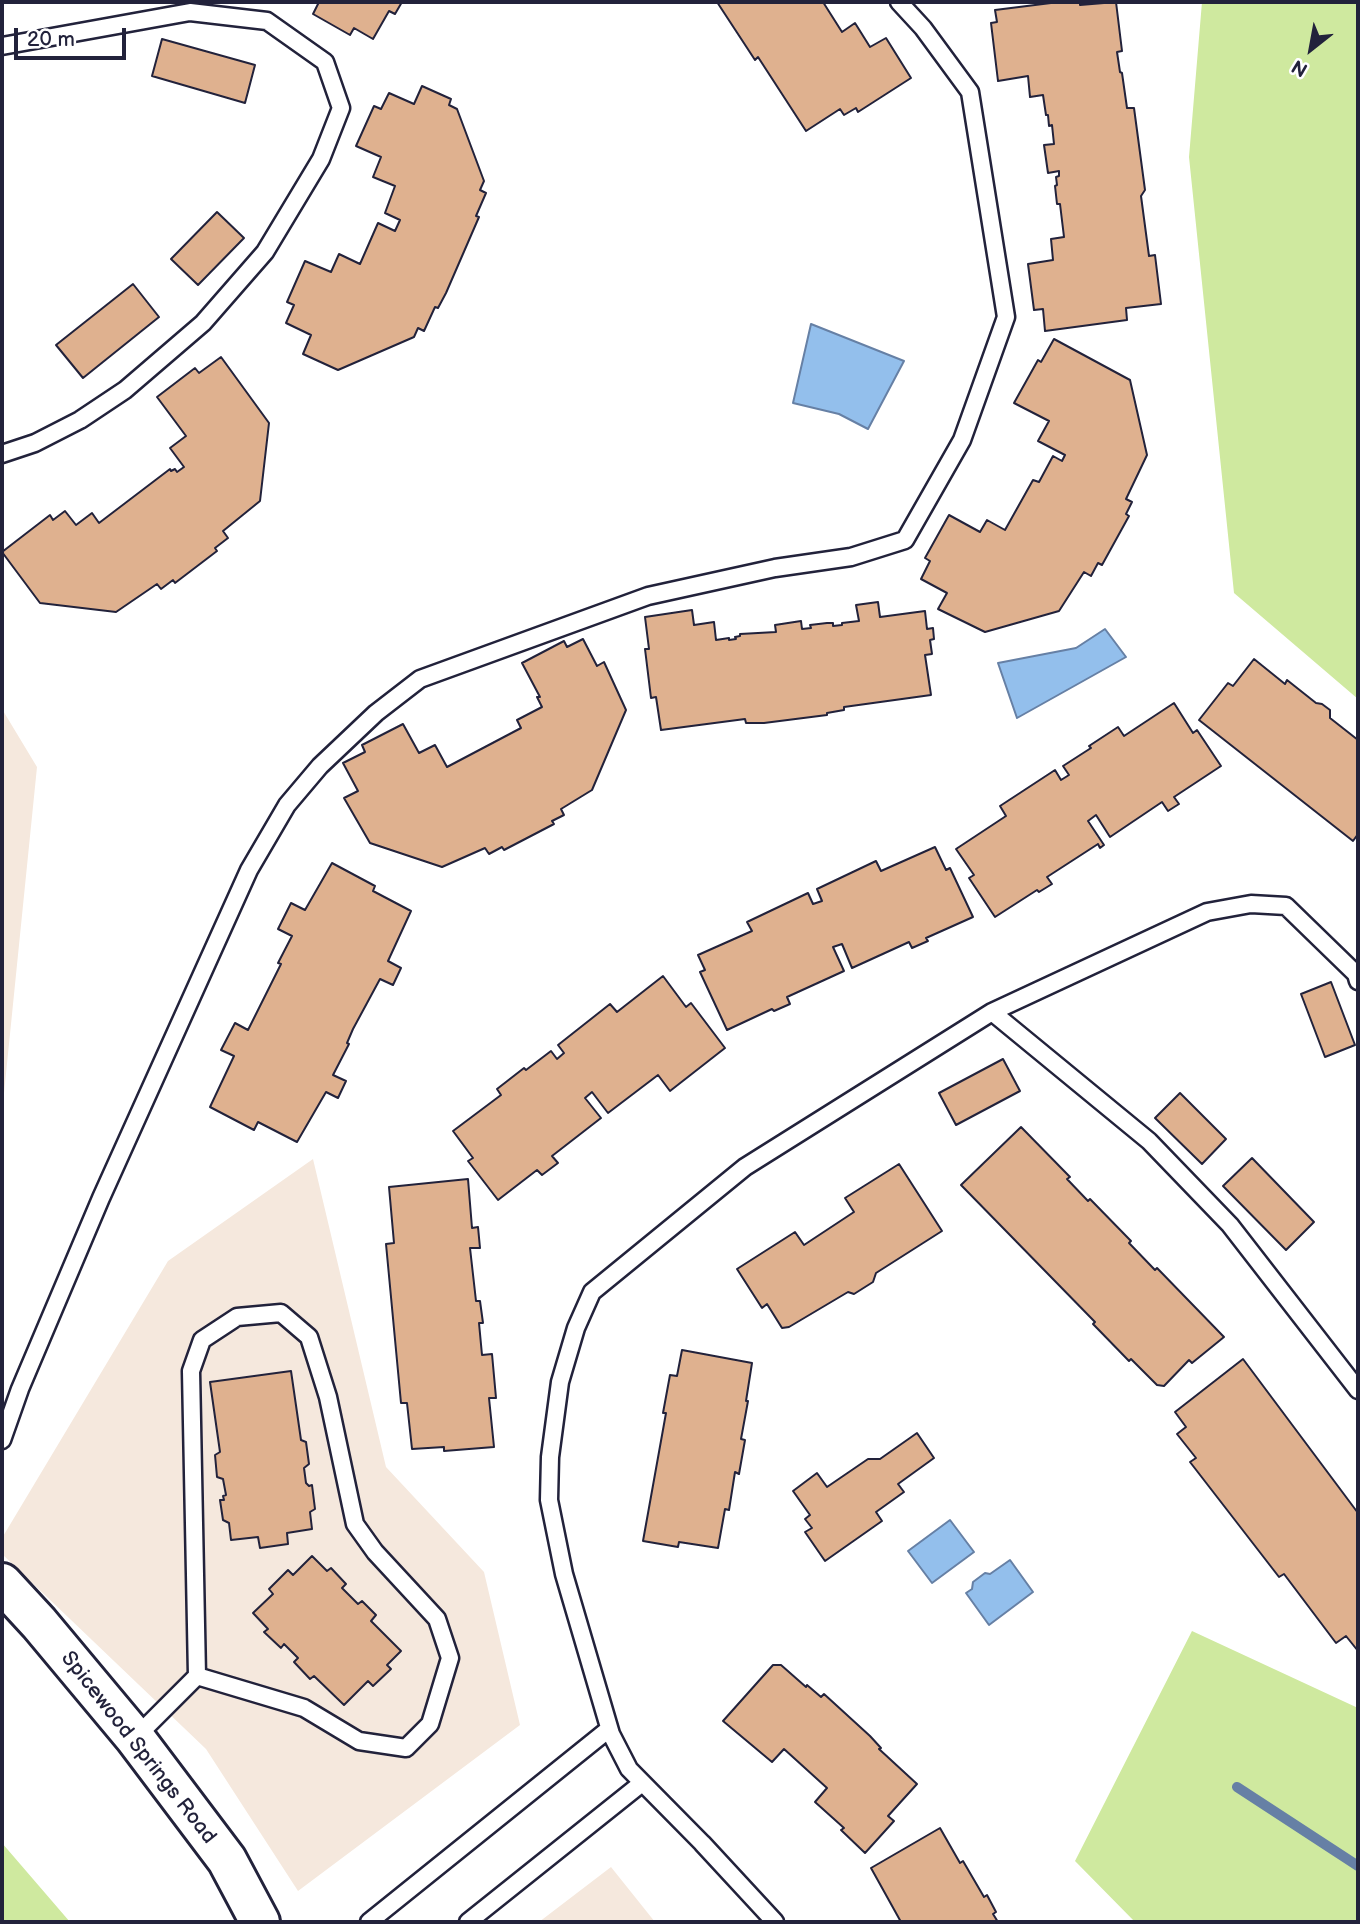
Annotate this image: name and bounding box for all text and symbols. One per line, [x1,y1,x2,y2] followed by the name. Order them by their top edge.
[18,14,130,58] scale bar
[1276,14,1346,84] north arrow
[27,27,75,52] text: 20 m
[1288,54,1312,81] text: N
[55,1647,221,1849] street label: Spicewood Springs Road

